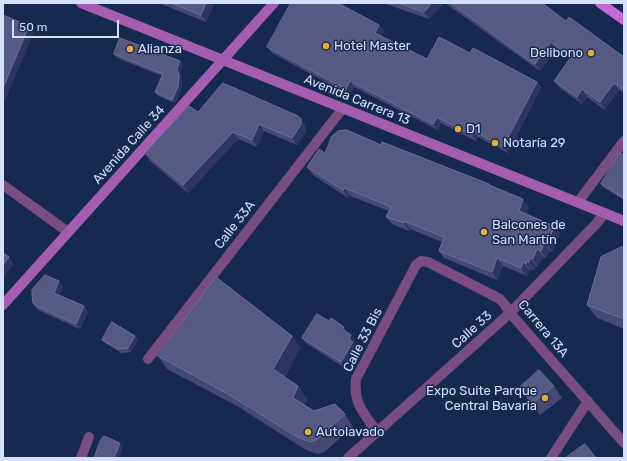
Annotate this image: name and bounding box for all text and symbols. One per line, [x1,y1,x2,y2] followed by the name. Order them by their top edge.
[14,12,121,38] scale bar
[19,20,47,34] text: 50 m
[334,38,411,54] place label: Hotel Master
[138,41,182,57] place label: Alianza
[321,41,331,51] marker: Hotel Master
[125,44,135,54] marker: Alianza
[530,45,583,61] place label: Delibono
[586,48,596,58] marker: Delibono
[302,72,412,128] street label: Avenida Carrera 13
[90,103,168,187] street label: Avenida Calle 34
[466,121,481,137] place label: D1
[453,124,463,134] marker: D1
[503,135,565,151] place label: Notaría 29
[490,138,500,148] marker: Notaría 29
[211,198,259,252] street label: Calle 33A
[492,217,566,248] place label: Balcones de San Martín
[479,227,489,237] marker: Balcones de San Martín
[514,297,572,361] street label: Carrera 13A
[340,305,386,375] street label: Calle 33 Bis
[449,308,495,352] street label: Calle 33
[426,383,537,414] place label: Expo Suite Parque Central Bavaria
[540,393,550,403] marker: Expo Suite Parque Central Bavaria
[316,424,385,440] place label: Autolavado
[303,427,313,437] marker: Autolavado

